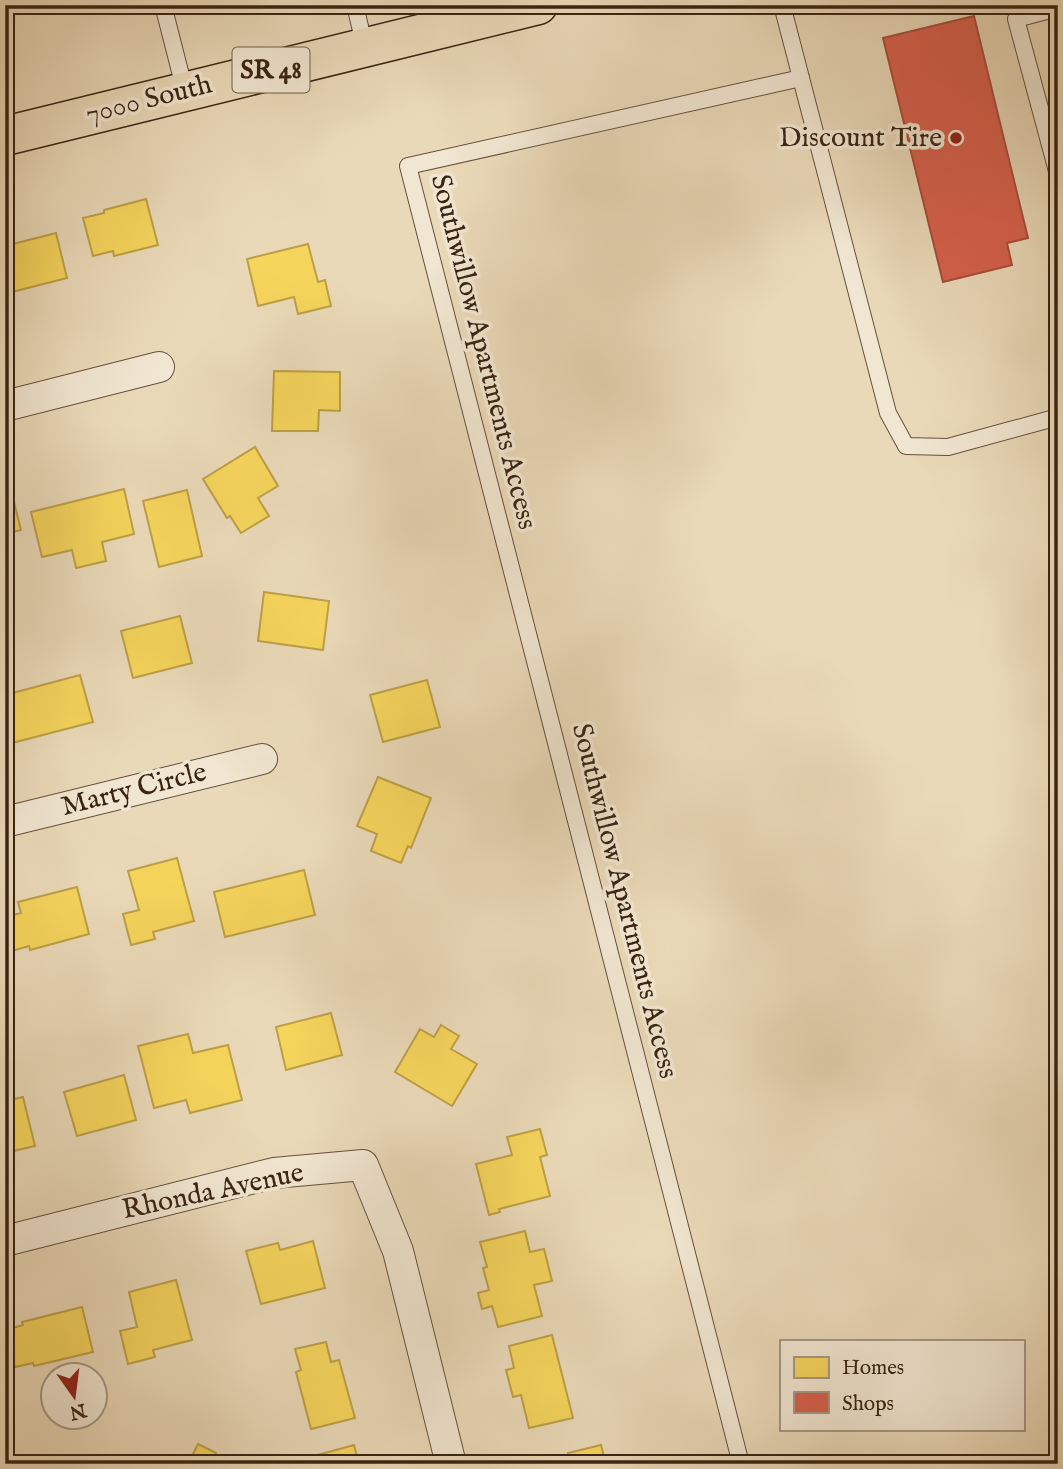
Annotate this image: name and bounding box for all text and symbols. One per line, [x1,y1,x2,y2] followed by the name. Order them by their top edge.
[232,48,310,92] road number: SR 48
[82,67,216,133] street label: 7000 South
[779,121,942,156] place label: Discount Tire
[948,130,964,146] marker: Discount Tire
[422,171,544,533] street label: Southwillow Apartments Access
[563,720,685,1082] street label: Southwillow Apartments Access
[58,755,210,825] street label: Marty Circle
[119,1156,307,1228] street label: Rhonda Avenue
[780,1340,1024,1430] legend
[842,1355,904,1382] text: Homes
[38,1360,108,1430] north arrow
[842,1391,894,1418] text: Shops
[66,1397,89,1424] text: N

